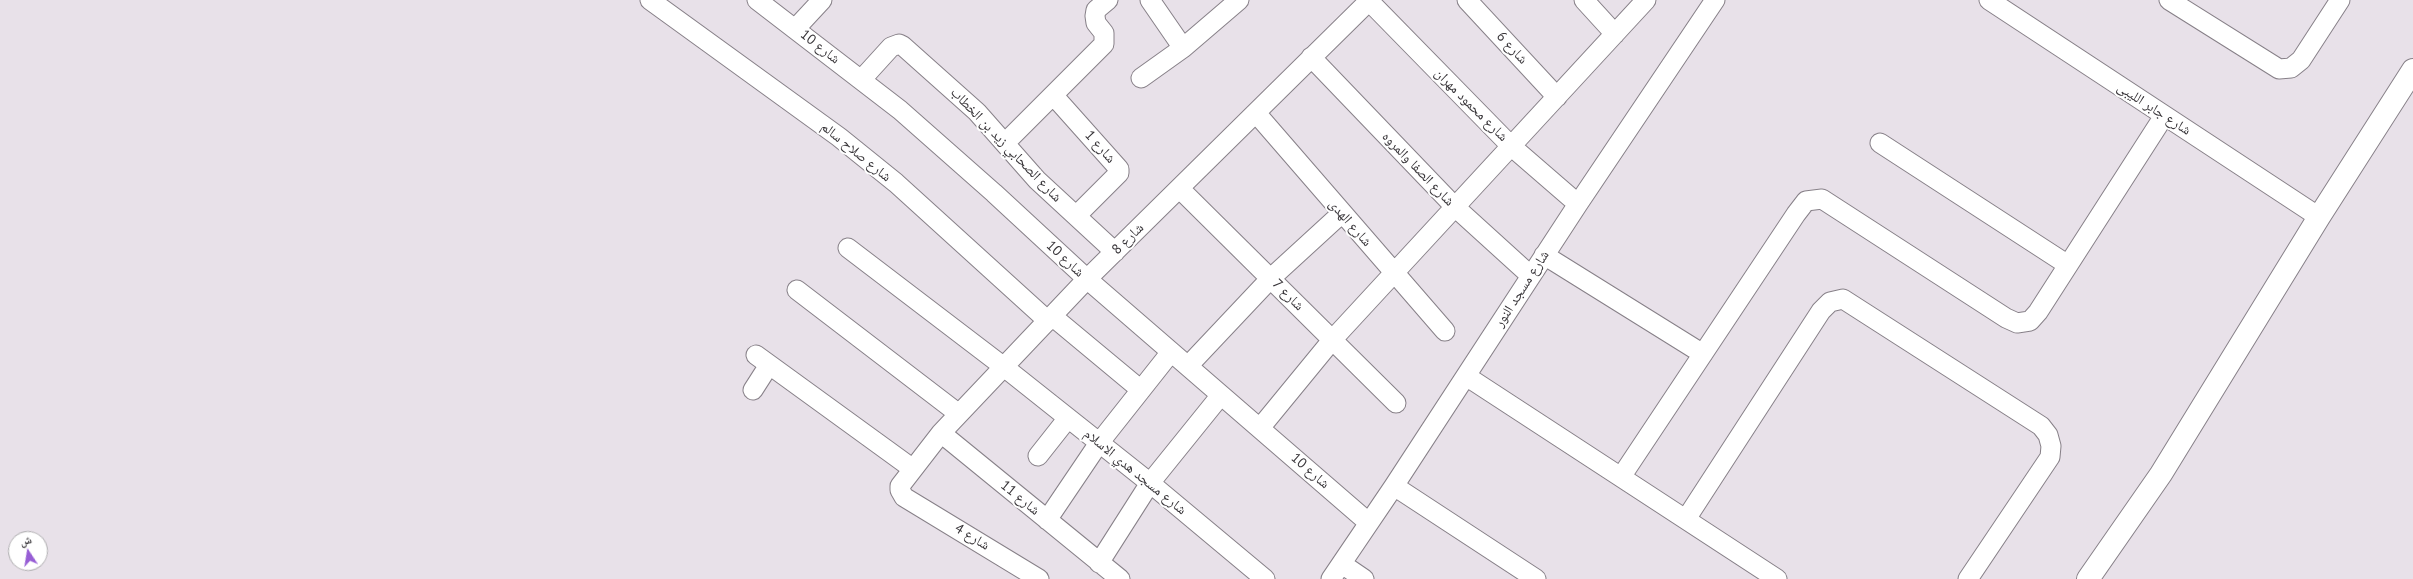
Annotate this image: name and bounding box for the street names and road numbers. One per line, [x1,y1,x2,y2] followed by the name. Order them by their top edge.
[797,26,843,68] street label: شارع 10
[1493,28,1531,68] street label: شارع 6
[1431,65,1511,145] street label: شارع محمود مهران
[2114,79,2194,139] street label: شارع جابر الليبى
[947,84,1065,206] street label: شارع الصحابي زيد بن الخطاب
[817,119,895,185] street label: شارع صلاح سالم
[1081,127,1119,167] street label: شارع 1
[1378,128,1458,210] street label: شارع الصفا والمروه
[1325,196,1375,250] street label: شارع الهدى
[1109,220,1147,258] street label: شارع 8
[1043,237,1087,281] street label: شارع 10
[1491,247,1553,331] street label: شارع مسجد النور
[1269,276,1307,314] street label: شارع 7
[1080,425,1190,519] street label: شارع مسجد هدي الاسلام
[1287,450,1333,492] street label: شارع 10
[997,477,1043,519] street label: شارع 11
[951,520,993,554] street label: شارع 4

